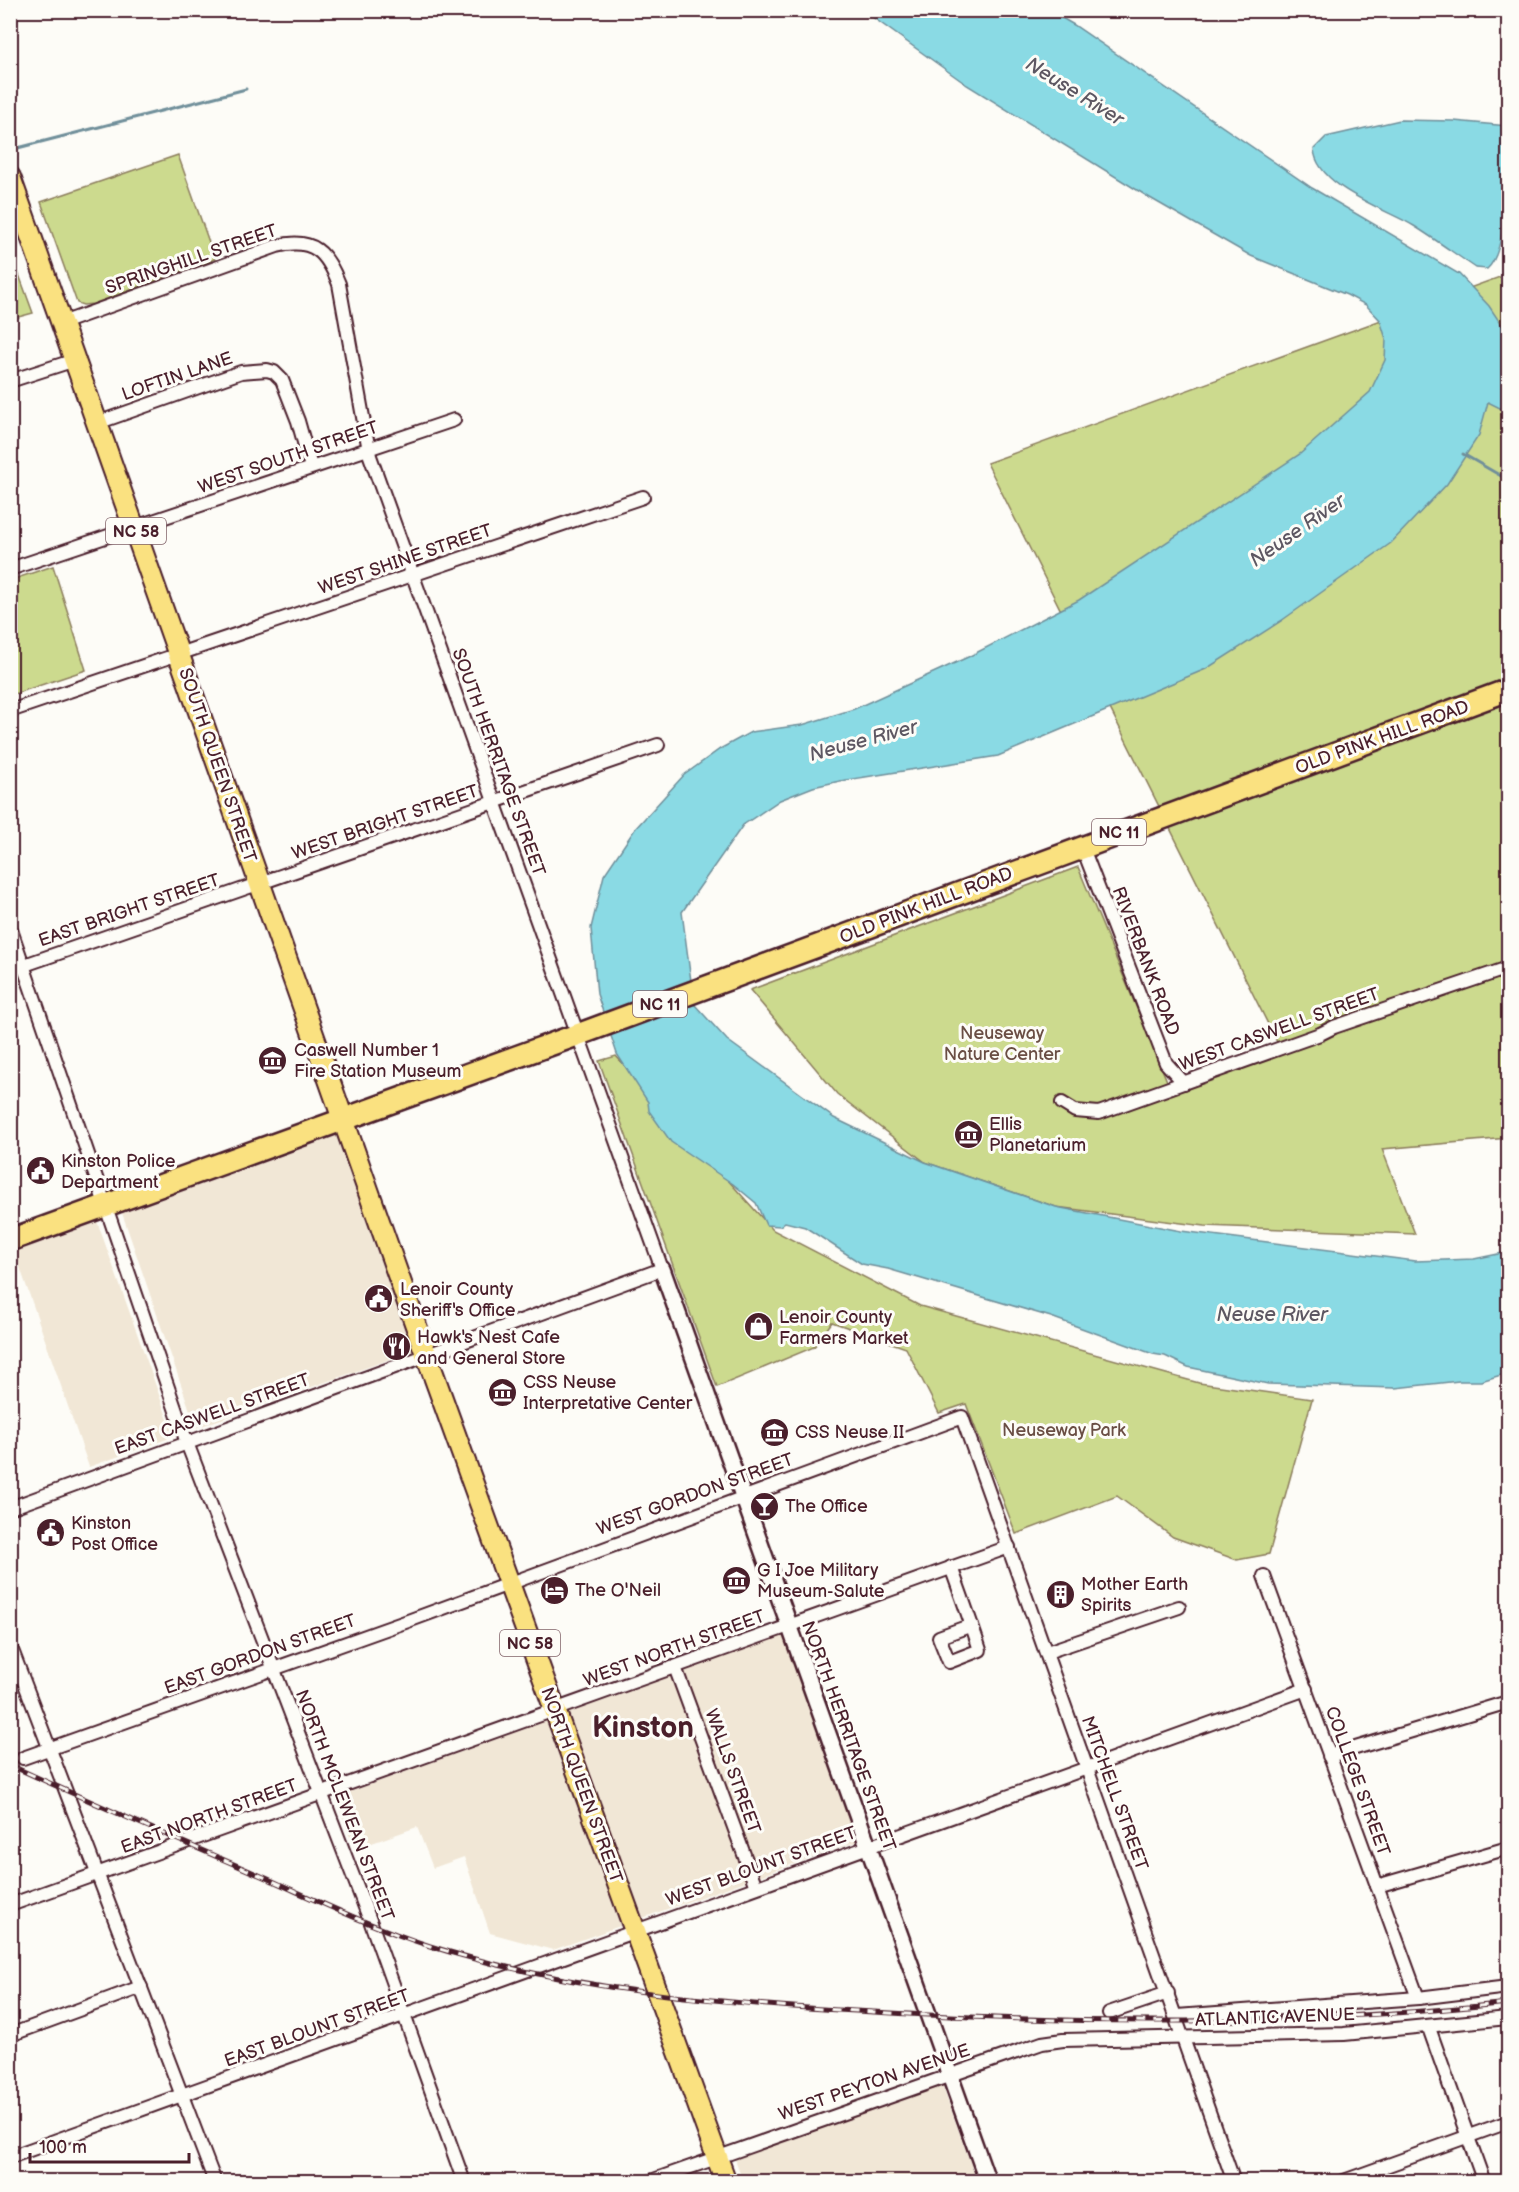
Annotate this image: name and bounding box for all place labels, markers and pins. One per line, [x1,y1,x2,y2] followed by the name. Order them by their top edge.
[294,1040,461,1082] place label: Caswell Number 1 Fire Station Museum
[257,1044,289,1076] museum icon: Caswell Number 1 Fire Station Museum
[989,1114,1086,1156] place label: Ellis Planetarium
[952,1118,984,1150] museum icon: Ellis Planetarium
[61,1151,176,1193] place label: Kinston Police Department
[24,1155,56,1187] public building icon: Kinston Police Department
[400,1279,516,1321] place label: Lenoir County Sheriff's Office
[363,1283,395,1315] public building icon: Lenoir County Sheriff's Office
[779,1307,909,1349] place label: Lenoir County Farmers Market
[742,1311,774,1343] shop icon: Lenoir County Farmers Market
[417,1327,566,1369] place label: Hawk's Nest Cafe and General Store
[380,1331,412,1363] restaurant icon: Hawk's Nest Cafe and General Store
[523,1372,693,1414] place label: CSS Neuse Interpretative Center
[486,1376,518,1408] museum icon: CSS Neuse Interpretative Center
[758,1416,790,1448] museum icon: CSS Neuse II
[795,1422,904,1443] place label: CSS Neuse II
[748,1490,780,1522] bar icon: The Office
[785,1496,868,1517] place label: The Office
[71,1513,158,1555] place label: Kinston Post Office
[34,1517,66,1549] public building icon: Kinston Post Office
[757,1560,885,1602] place label: G I Joe Military Museum-Salute
[720,1564,752,1596] museum icon: G I Joe Military Museum-Salute
[538,1574,570,1606] hotel icon: The O'Neil
[1081,1574,1188,1616] place label: Mother Earth Spirits
[1044,1578,1076,1610] building icon: Mother Earth Spirits
[575,1580,661,1601] place label: The O'Neil

